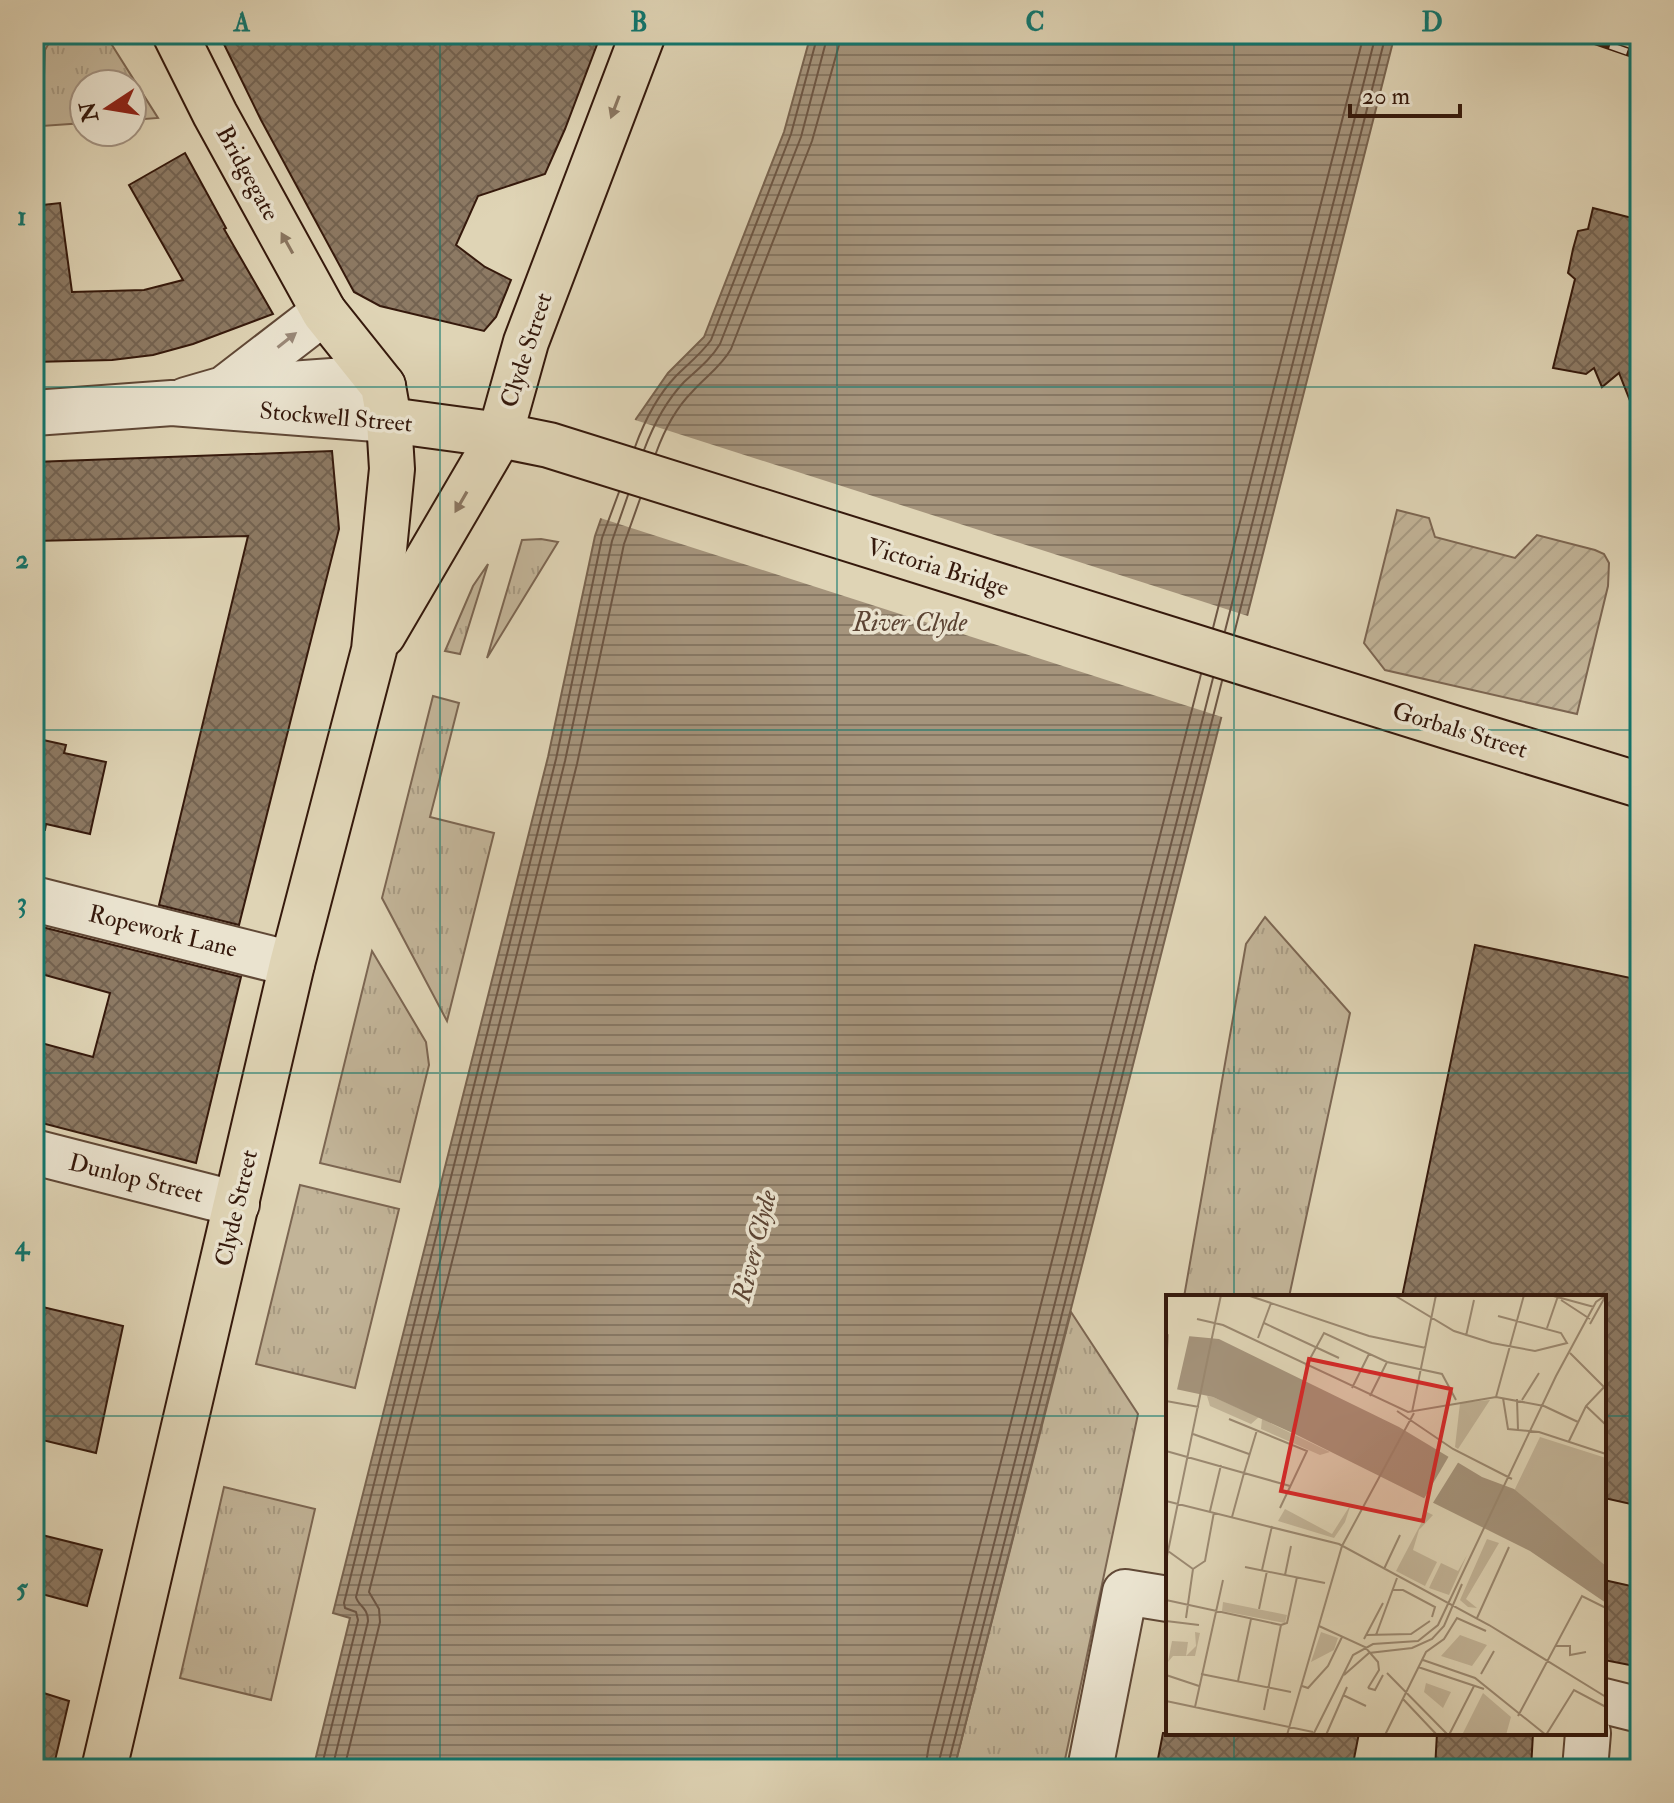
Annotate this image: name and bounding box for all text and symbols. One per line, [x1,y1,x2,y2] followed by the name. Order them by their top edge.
[233,7,251,39] text: A
[630,7,648,39] text: B
[1025,7,1045,39] text: C
[1421,7,1443,39] text: D
[68,68,148,148] north arrow
[1350,68,1460,118] scale bar
[1362,81,1411,112] text: 20 m
[608,95,621,119] one-way arrow
[74,99,105,125] text: N
[209,120,286,226] street label: Bridgegate
[17,201,27,233] text: 1
[281,232,295,254] one-way arrow
[493,289,560,411] street label: Clyde Street
[277,332,297,349] one-way arrow
[258,395,414,440] street label: Stockwell Street
[454,491,468,513] one-way arrow
[863,531,1013,604] street label: Victoria Bridge
[15,544,29,576] text: 2
[852,607,967,639] water label: River Clyde
[1389,695,1531,766] street label: Gorbals Street
[17,887,27,919] text: 3
[85,898,240,965] street label: Ropework Lane
[66,1147,206,1210] street label: Dunlop Street
[208,1147,265,1269] street label: Clyde Street
[725,1187,784,1306] water label: River Clyde
[14,1230,31,1262] text: 4
[1166,1295,1606,1735] inset map
[16,1573,28,1605] text: 5

